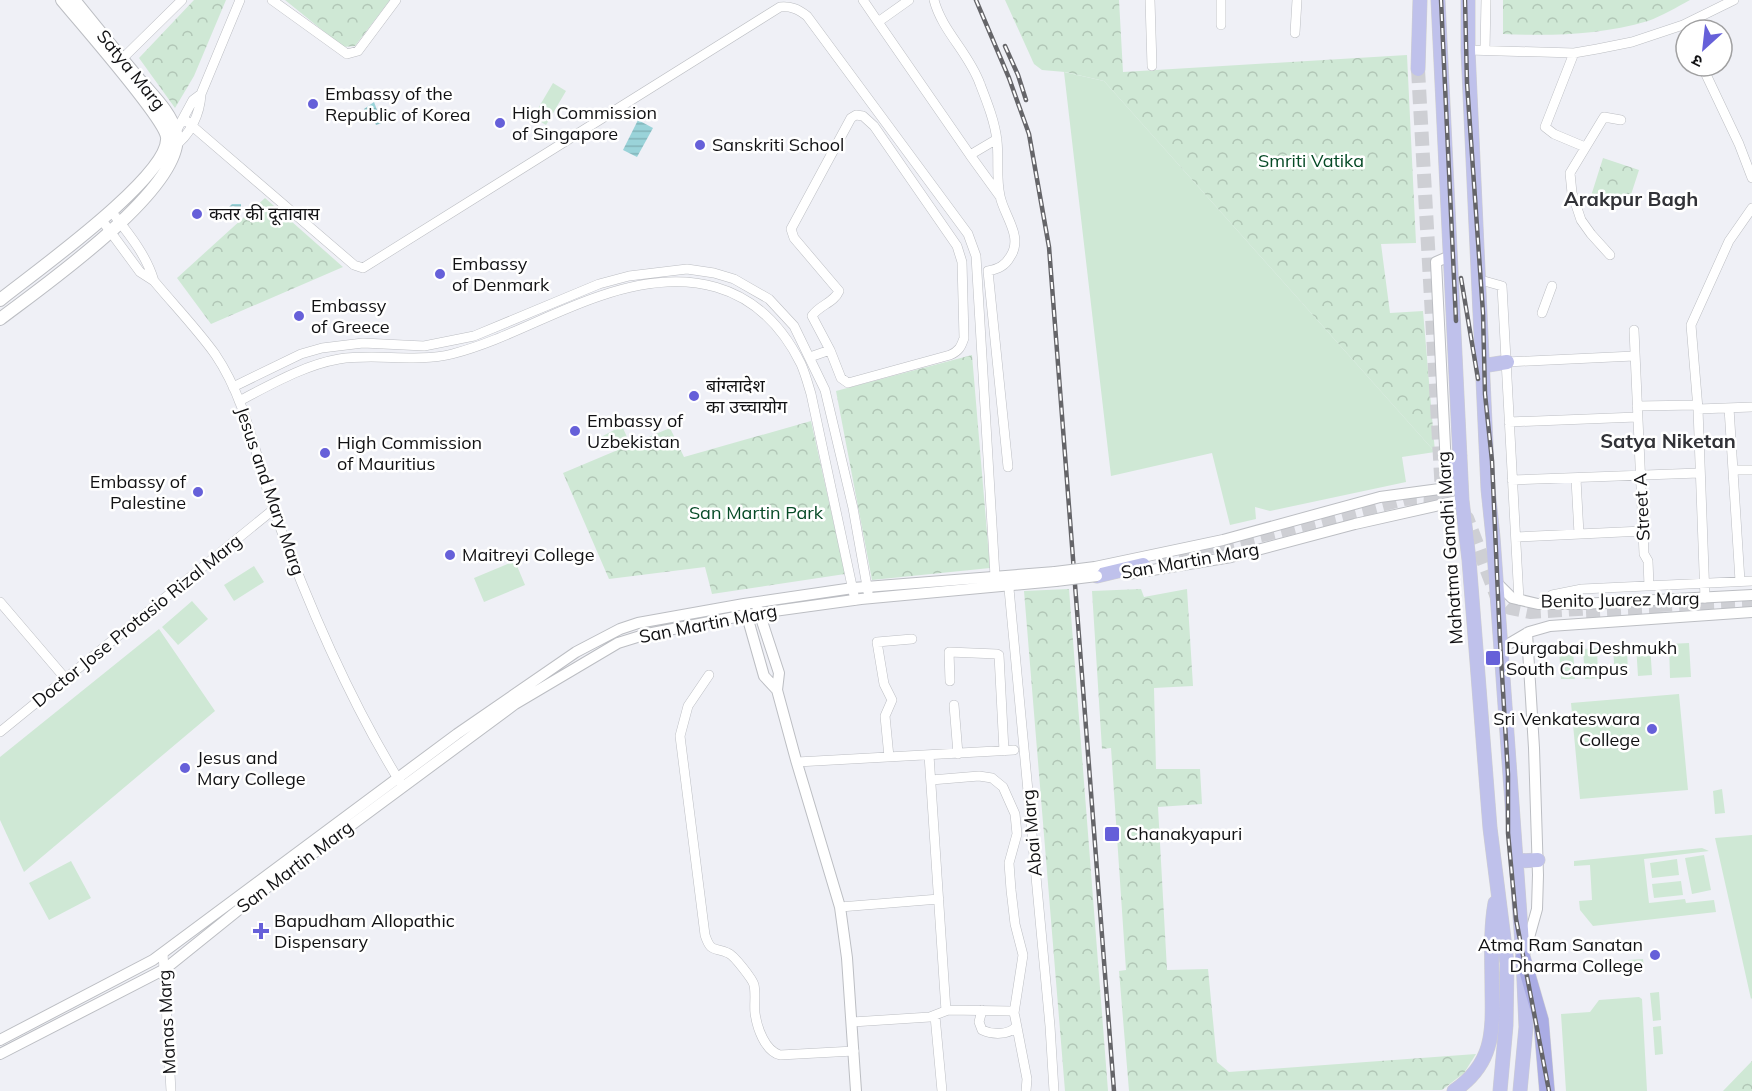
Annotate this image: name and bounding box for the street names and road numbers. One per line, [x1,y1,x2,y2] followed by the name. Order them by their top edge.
[92,25,171,115] street label: Satya Marg
[231,404,310,578] street label: Jesus and Mary Marg
[1431,451,1468,645] street label: Mahatma Gandhi Marg
[1628,473,1655,541] street label: Street A
[27,529,246,712] street label: Doctor Jose Protasio Rizal Marg
[1119,537,1261,584] street label: San Martin Marg
[1540,587,1700,612] street label: Benito Juarez Marg
[637,599,779,648] street label: San Martin Marg
[1016,789,1047,878] street label: Abai Marg
[232,815,357,918] street label: San Martin Marg
[152,969,181,1075] street label: Manas Marg

